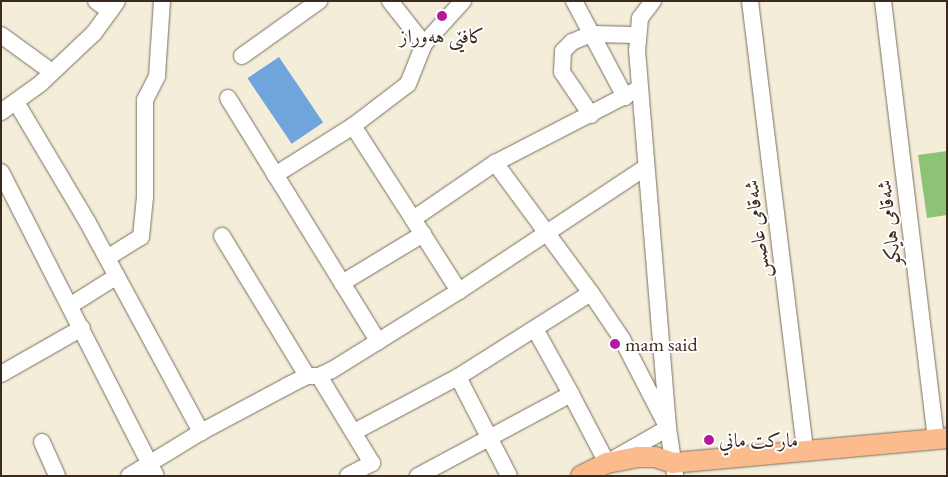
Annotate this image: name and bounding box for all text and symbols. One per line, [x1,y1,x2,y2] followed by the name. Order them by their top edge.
[436,10,448,22] marker: کافێی هەوراز
[400,24,484,48] place label: کافێی هەوراز
[872,178,906,268] street label: شه‌قامی هایكو
[739,179,775,279] street label: شه‌قامی عاصس
[625,332,698,356] place label: mam said
[609,338,621,350] marker: mam said
[719,428,798,452] place label: مارکت ماني
[703,434,715,446] marker: مارکت ماني

